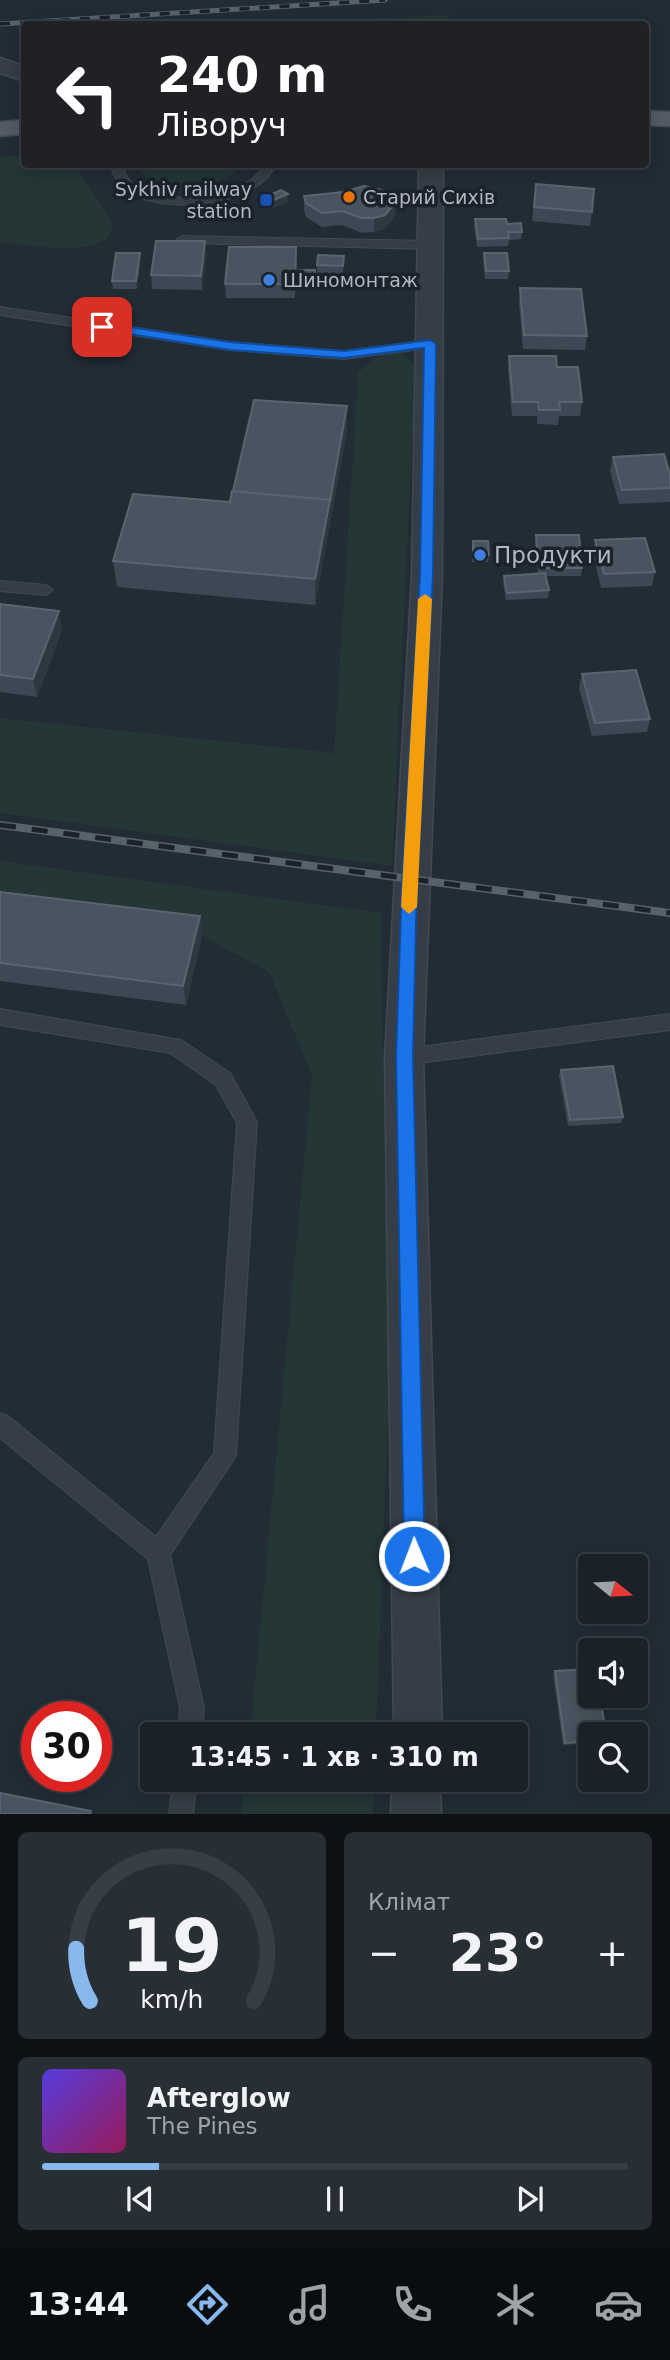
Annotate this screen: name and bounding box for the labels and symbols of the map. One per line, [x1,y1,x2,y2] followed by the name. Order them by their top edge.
[115,178,252,222] place label: Sykhiv railway station
[363,186,495,208] place label: Старий Сихів
[341,189,357,205] marker: Старий Сихів
[258,192,274,208] marker: Sykhiv railway station
[283,269,418,291] place label: Шиномонтаж
[261,272,277,288] marker: Шиномонтаж
[72,297,132,357] pin
[494,542,612,568] place label: Продукти
[472,547,488,563] marker: Продукти
[377,1519,451,1593] position arrow
[578,1554,648,1624] north arrow
[21,1701,112,1792] speed limit sign: 30

